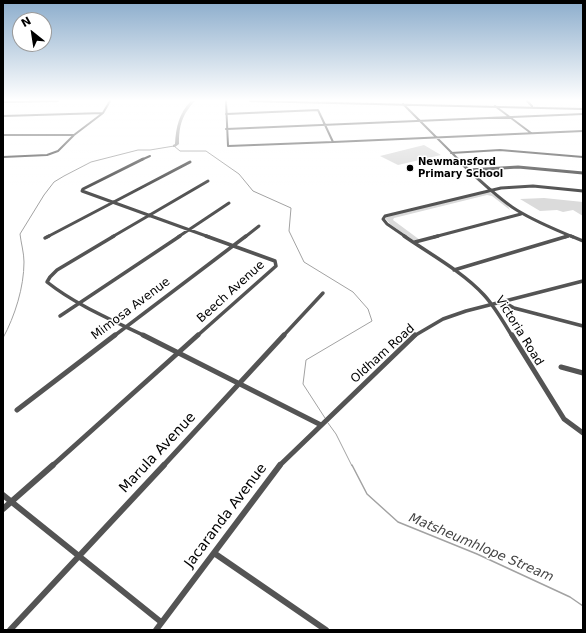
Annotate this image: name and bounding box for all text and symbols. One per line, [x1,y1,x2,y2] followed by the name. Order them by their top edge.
[12,12,52,52] north arrow
[19,14,33,30] text: N
[418,156,503,180] place label: Newmansford Primary School
[405,163,415,173] marker: Newmansford Primary School
[194,258,268,326] street label: Beech Avenue
[89,275,173,343] street label: Mimosa Avenue
[492,293,546,369] street label: Victoria Road
[348,322,418,386] street label: Oldham Road
[116,409,200,497] street label: Marula Avenue
[181,461,271,571] street label: Jacaranda Avenue
[406,510,556,586] water label: Matsheumhlope Stream

